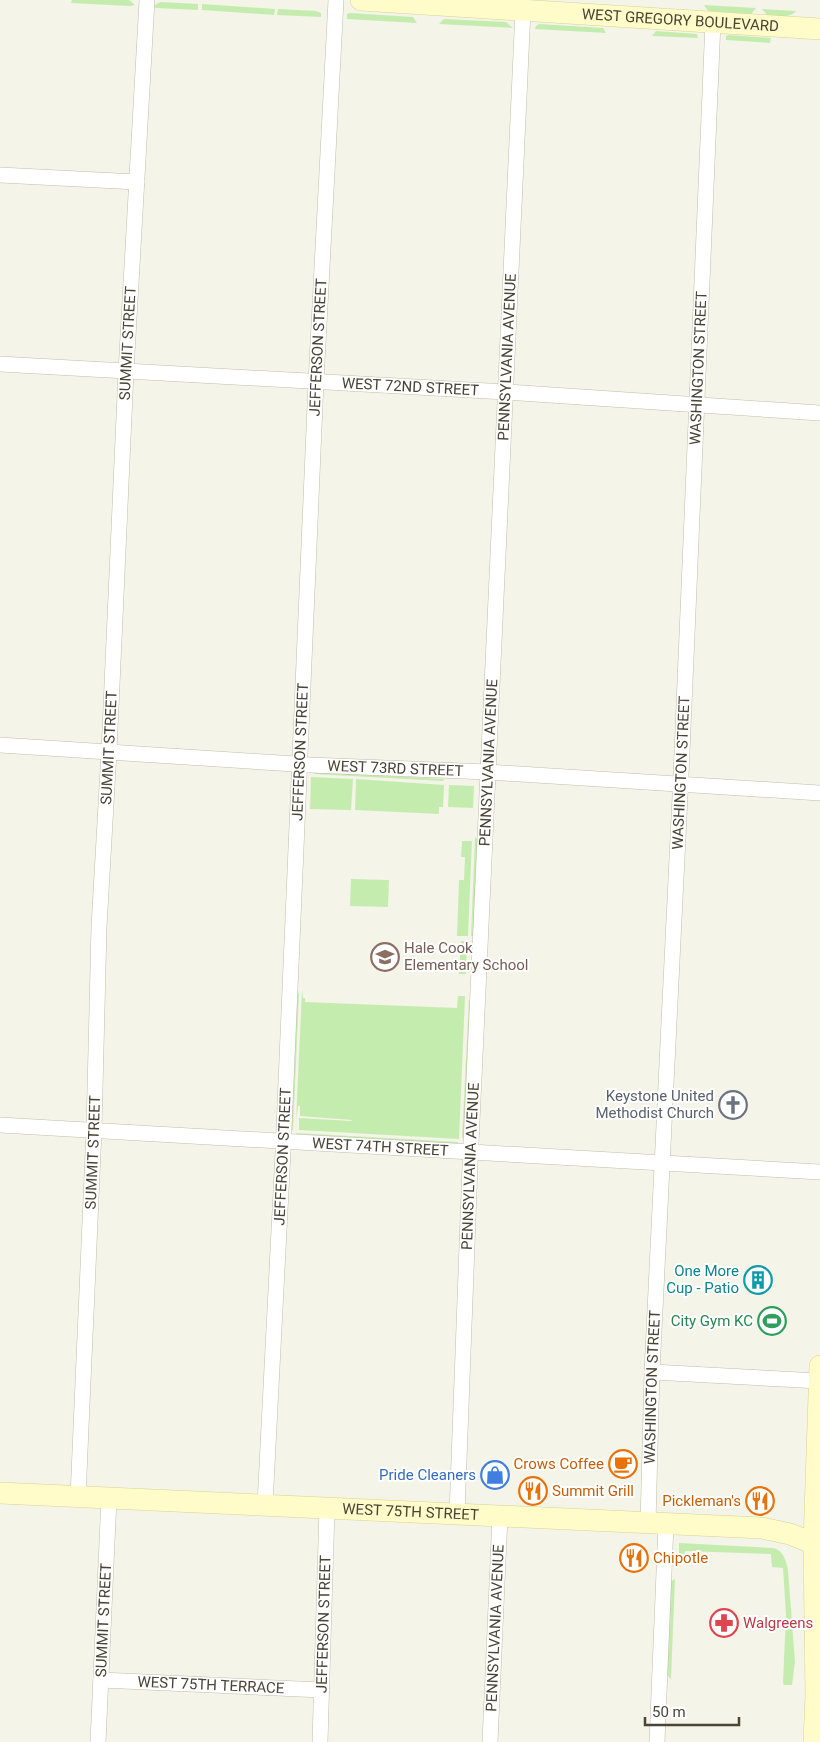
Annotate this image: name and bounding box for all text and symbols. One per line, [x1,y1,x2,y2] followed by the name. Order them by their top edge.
[581,5,779,35] street label: WEST GREGORY BOULEVARD
[494,272,520,441] street label: PENNSYLVANIA AVENUE
[306,278,330,417] street label: JEFFERSON STREET
[116,285,140,401] street label: SUMMIT STREET
[686,291,711,446] street label: WASHINGTON STREET
[341,374,480,399] street label: WEST 72ND STREET
[476,678,501,847] street label: PENNSYLVANIA AVENUE
[288,682,312,821] street label: JEFFERSON STREET
[97,690,121,805] street label: SUMMIT STREET
[668,695,693,850] street label: WASHINGTON STREET
[327,757,464,780] street label: WEST 73RD STREET
[404,939,528,974] place label: Hale Cook Elementary School
[370,942,400,972] school or university icon: Hale Cook Elementary School
[458,1082,483,1250] street label: PENNSYLVANIA AVENUE
[270,1087,295,1226] street label: JEFFERSON STREET
[595,1087,714,1122] place label: Keystone United Methodist Church
[718,1090,748,1120] church icon: Keystone United Methodist Church
[82,1095,104,1210] street label: SUMMIT STREET
[312,1134,449,1160] street label: WEST 74TH STREET
[666,1262,739,1297] place label: One More Cup - Patio
[743,1265,773,1295] building icon: One More Cup - Patio
[757,1306,787,1336] sports icon: City Gym KC
[641,1310,664,1464] street label: WASHINGTON STREET
[671,1312,753,1330] place label: City Gym KC
[608,1449,638,1479] cafe icon: Crows Coffee
[514,1455,604,1473] place label: Crows Coffee
[480,1460,510,1490] shop icon: Pride Cleaners
[379,1466,476,1484] place label: Pride Cleaners
[518,1476,548,1506] restaurant icon: Summit Grill
[552,1482,634,1500] place label: Summit Grill
[745,1486,775,1516] restaurant icon: Pickleman's
[662,1492,741,1510] place label: Pickleman's
[342,1500,479,1524] street label: WEST 75TH STREET
[619,1543,649,1573] restaurant icon: Chipotle
[482,1544,508,1712] street label: PENNSYLVANIA AVENUE
[653,1549,708,1567] place label: Chipotle
[312,1555,335,1693] street label: JEFFERSON STREET
[92,1563,115,1678] street label: SUMMIT STREET
[709,1608,739,1638] pharmacy icon: Walgreens
[743,1614,813,1632] place label: Walgreens
[137,1673,285,1697] street label: WEST 75TH TERRACE
[645,1694,739,1726] scale bar
[652,1703,686,1721] text: 50 m

